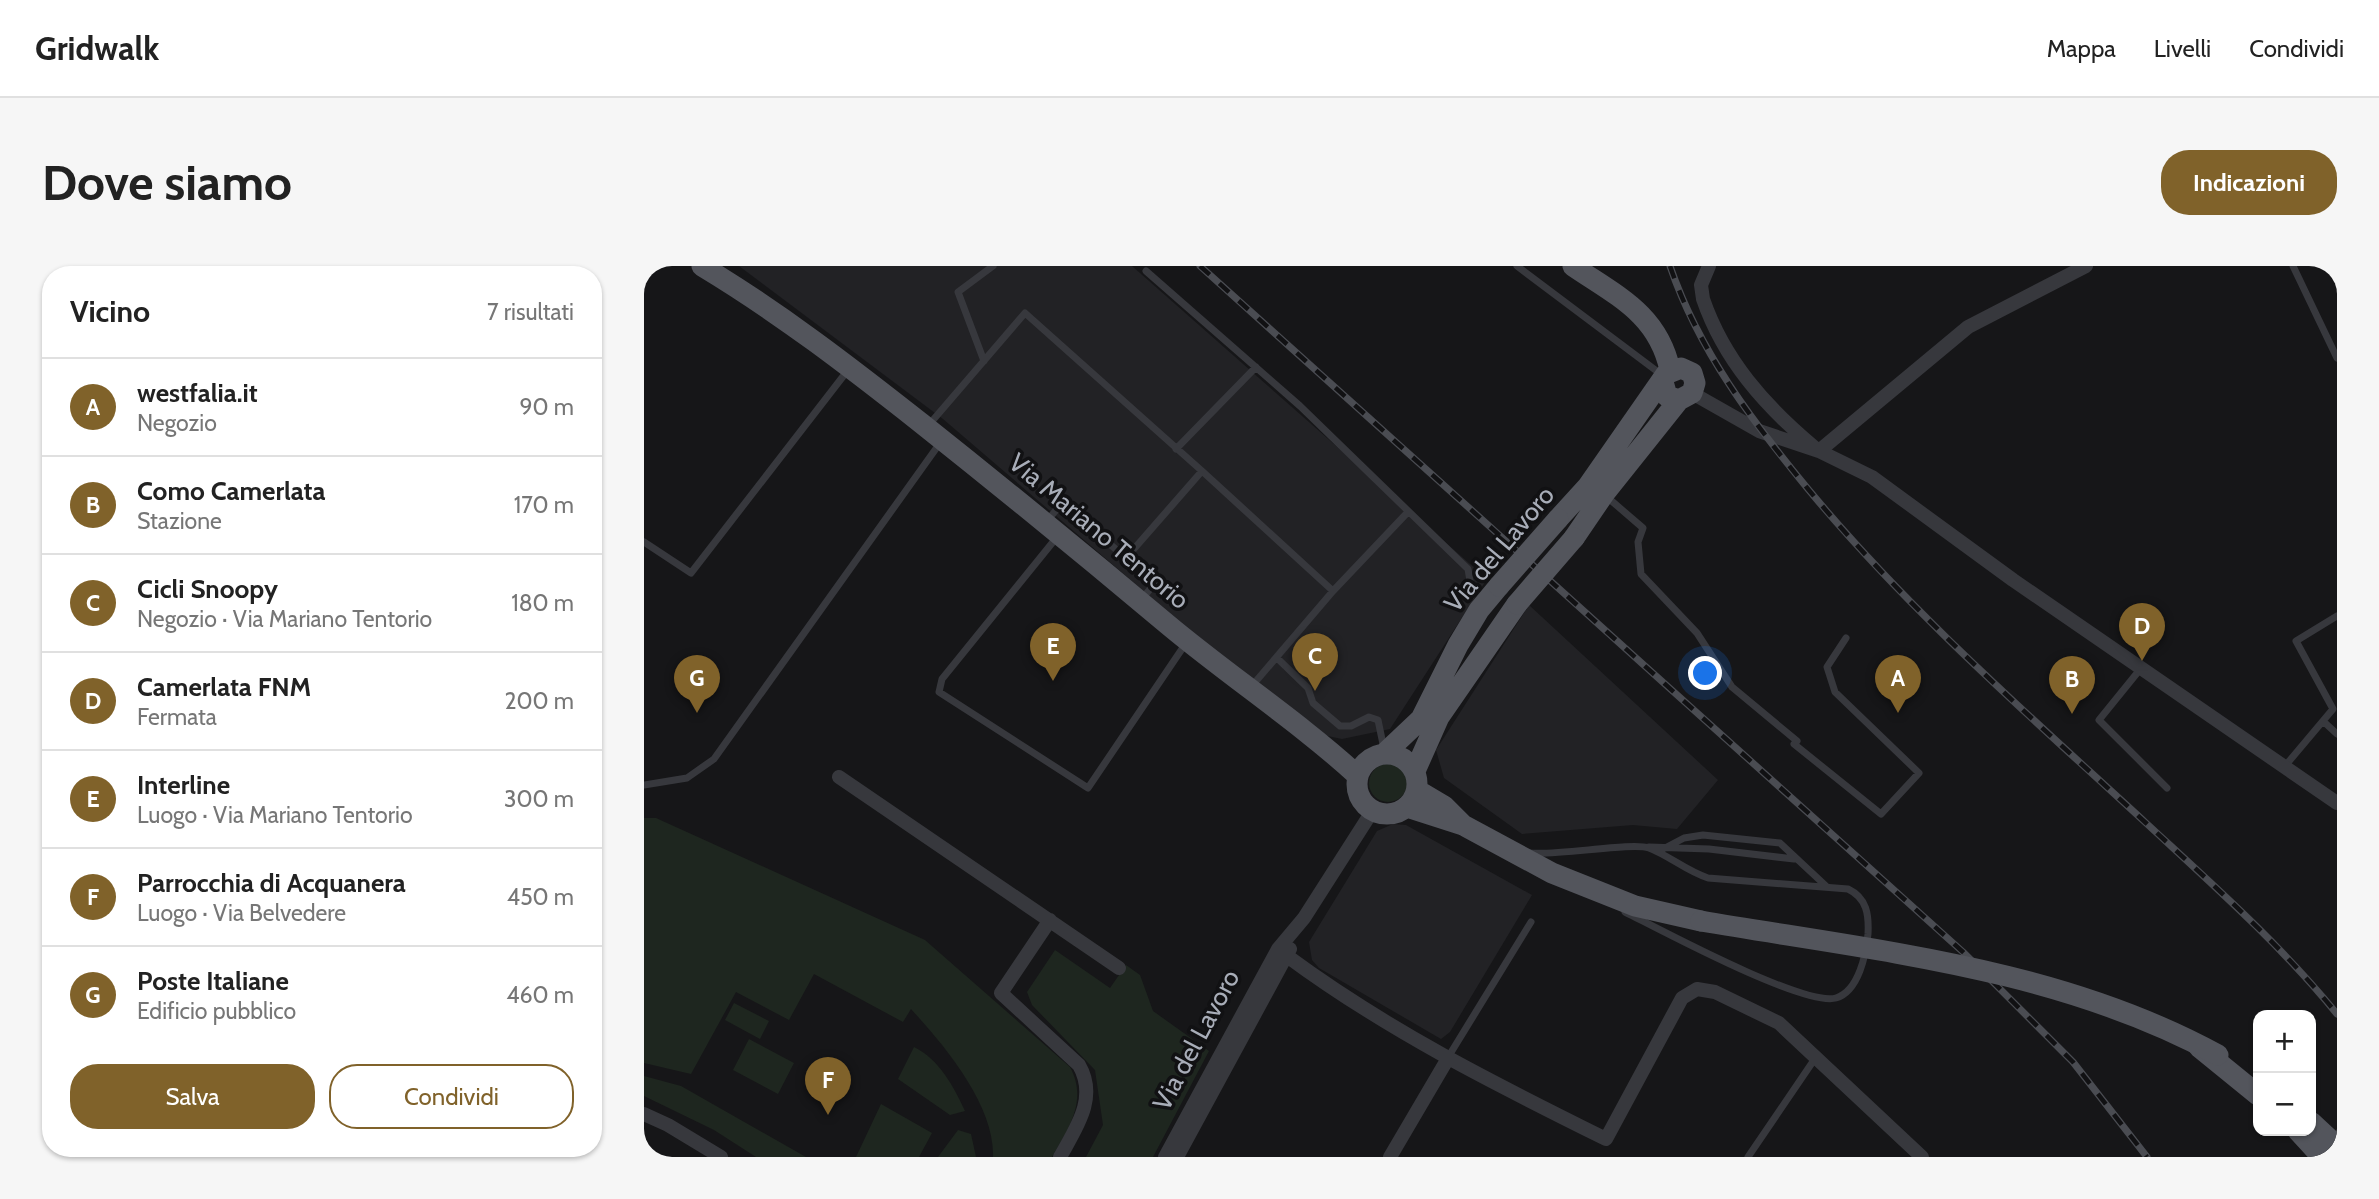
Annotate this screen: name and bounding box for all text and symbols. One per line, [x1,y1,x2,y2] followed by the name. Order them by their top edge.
[35,28,159,68] text: Gridwalk
[2047,34,2116,63] text: Mappa
[2154,34,2211,63] text: Livelli
[2249,34,2344,63] text: Condividi
[2161,150,2337,215] button: Indicazioni
[42,153,292,212] text: Dove siamo
[70,293,150,330] text: Vicino
[487,298,574,326] text: 7 risultati
[137,377,258,409] text: westfalia.it
[86,393,100,421] text: A
[520,393,574,421] text: 90 m
[137,409,217,437] text: Negozio
[1002,446,1196,616] street label: Via Mariano Tentorio
[137,475,325,507] text: Como Camerlata
[1437,479,1561,619] street label: Via del Lavoro
[86,491,100,519] text: B
[514,491,574,519] text: 170 m
[137,507,222,535] text: Stazione
[137,573,278,605] text: Cicli Snoopy
[86,589,100,617] text: C
[511,589,574,617] text: 180 m
[2119,603,2165,661] pin: D
[137,605,432,633] text: Negozio · Via Mariano Tentorio
[1030,623,1076,681] pin: E
[1292,633,1338,691] pin: C
[674,655,720,713] pin: G
[1875,655,1921,713] pin: A
[1688,656,1722,690] your location
[2049,656,2095,714] pin: B
[137,671,311,703] text: Camerlata FNM
[85,687,101,715] text: D
[504,687,574,715] text: 200 m
[137,703,217,731] text: Fermata
[137,769,230,801] text: Interline
[86,785,100,813] text: E
[504,785,574,813] text: 300 m
[137,801,413,829] text: Luogo · Via Mariano Tentorio
[137,867,406,899] text: Parrocchia di Acquanera
[87,883,99,911] text: F
[507,883,574,911] text: 450 m
[137,899,346,927] text: Luogo · Via Belvedere
[1146,964,1246,1116] street label: Via del Lavoro
[137,965,289,997] text: Poste Italiane
[85,981,101,1009] text: G
[506,981,574,1009] text: 460 m
[137,997,296,1025] text: Edificio pubblico
[2253,1010,2316,1136] map controls
[2253,1010,2316,1073] button: +
[805,1057,851,1115] pin: F
[70,1064,315,1129] button: Salva
[329,1064,574,1129] button: Condividi
[2253,1073,2316,1136] button: −

